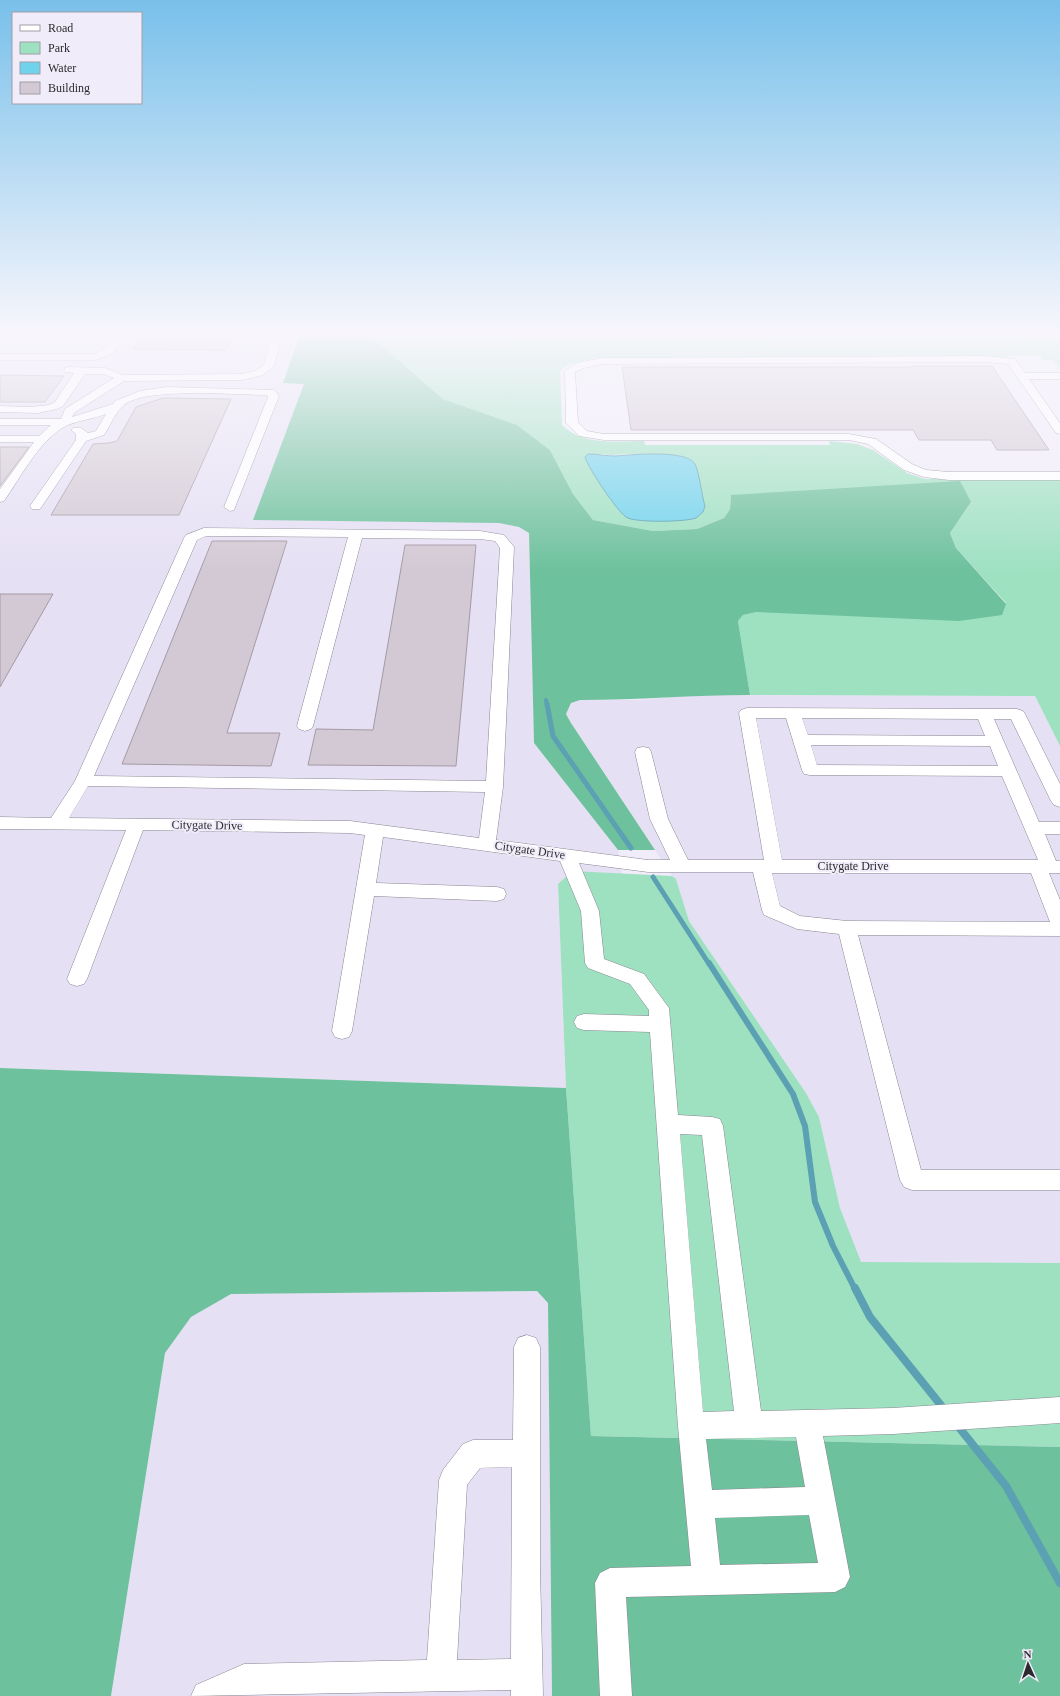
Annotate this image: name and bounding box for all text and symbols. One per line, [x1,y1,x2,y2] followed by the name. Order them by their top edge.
[12,12,142,104] legend
[48,21,73,35] text: Road
[48,41,70,55] text: Park
[48,61,76,75] text: Water
[48,81,90,95] text: Building
[171,817,243,833] street label: Citygate Drive
[494,838,566,862] street label: Citygate Drive
[818,859,888,873] street label: Citygate Drive
[1008,1644,1048,1684] north arrow
[1023,1648,1032,1660] text: N

